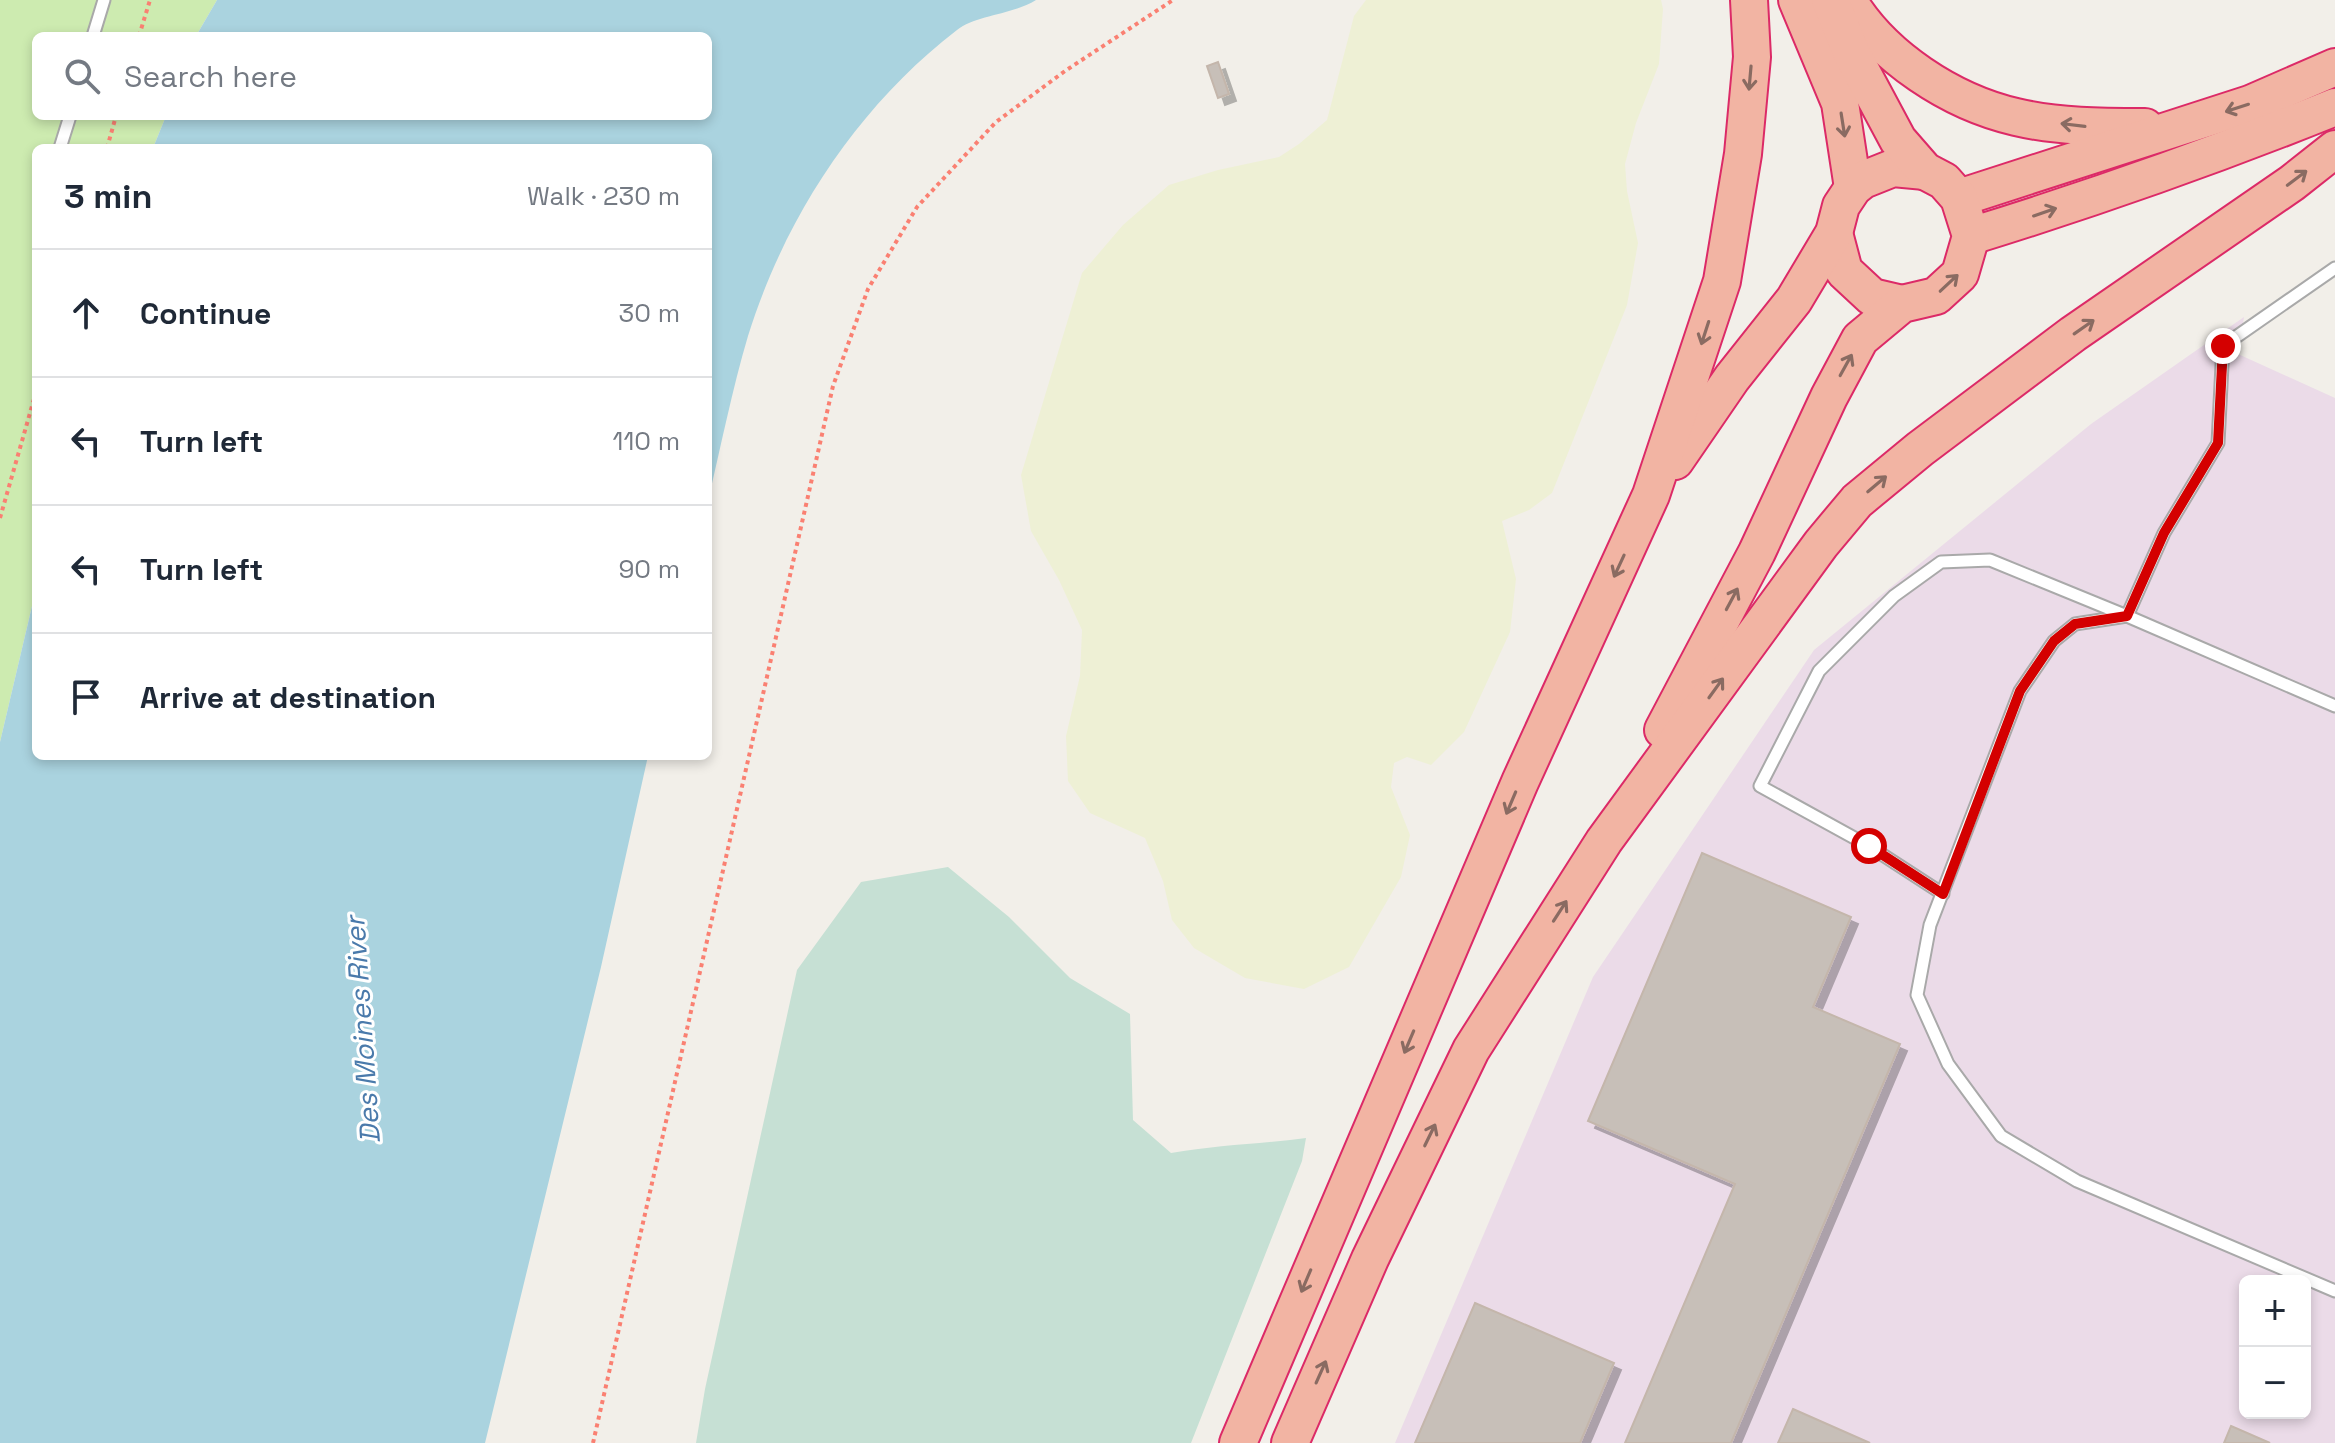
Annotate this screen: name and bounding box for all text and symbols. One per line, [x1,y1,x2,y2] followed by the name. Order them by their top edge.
[32,32,712,120] search box
[60,54,104,98] icon: search
[124,57,297,96] text: Search here
[1743,64,1758,91] one-way arrow
[2225,101,2250,116] one-way arrow
[1837,112,1852,137] one-way arrow
[2060,117,2086,132] one-way arrow
[2286,170,2308,187] one-way arrow
[64,175,152,218] text: 3 min
[527,179,680,213] text: Walk · 230 m
[2032,204,2057,219] one-way arrow
[1939,275,1959,293] one-way arrow
[64,291,108,335] icon: ahead
[140,294,271,333] text: Continue
[619,296,680,330] text: 30 m
[2072,319,2094,335] one-way arrow
[1696,320,1711,345] one-way arrow
[2205,328,2241,364] route end
[1839,354,1854,378] one-way arrow
[64,419,108,463] icon: left
[140,422,263,461] text: Turn left
[613,424,680,458] text: 110 m
[1867,475,1887,493] one-way arrow
[64,547,108,591] icon: left
[140,550,263,589] text: Turn left
[618,552,680,586] text: 90 m
[1610,553,1625,578] one-way arrow
[1724,587,1740,611] one-way arrow
[64,675,108,719] icon: arrive
[1708,677,1725,699] one-way arrow
[140,678,436,717] text: Arrive at destination
[1503,790,1518,815] one-way arrow
[1851,828,1887,864] route start
[1552,900,1568,923] one-way arrow
[336,912,388,1145] water label: Des Moines River
[1400,1029,1415,1054] one-way arrow
[1423,1124,1438,1148] one-way arrow
[1298,1268,1313,1293] one-way arrow
[2239,1275,2311,1419] map controls
[2239,1275,2311,1347] button: +
[2239,1347,2311,1419] button: −
[1314,1360,1329,1384] one-way arrow

